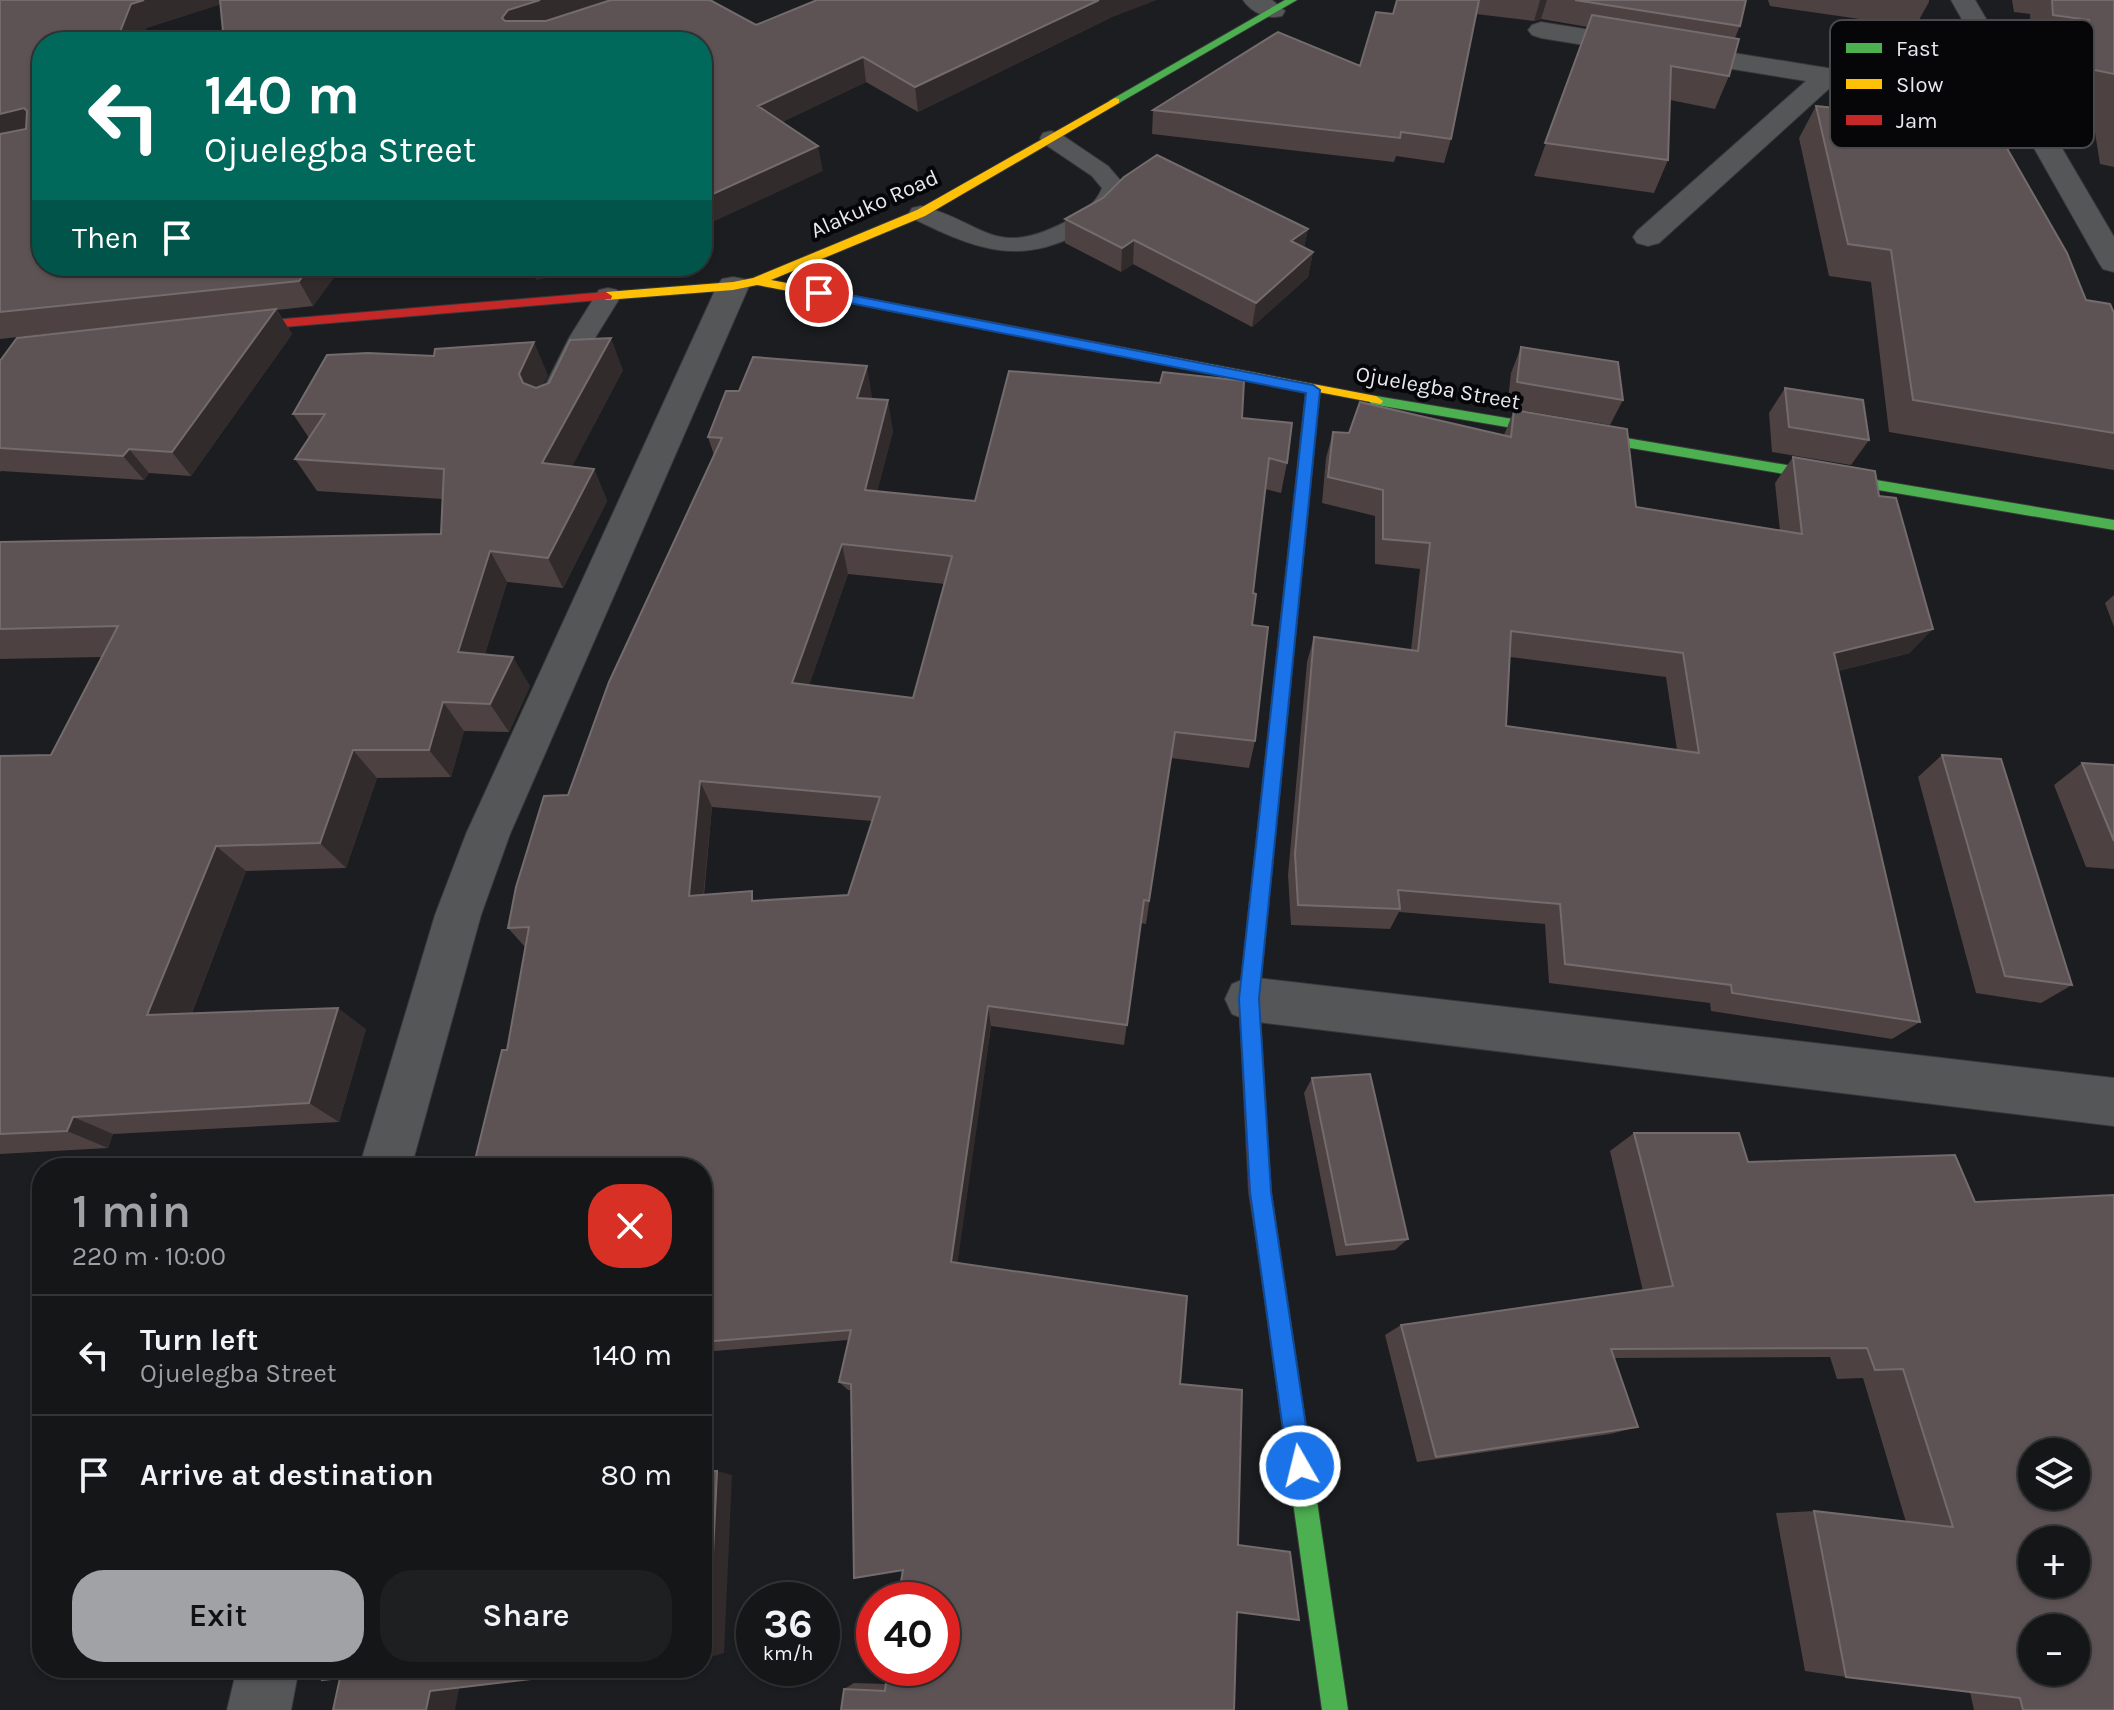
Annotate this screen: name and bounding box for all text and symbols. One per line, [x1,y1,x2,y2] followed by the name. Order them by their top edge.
[1830,20,2094,148] legend
[1896,36,1939,62] text: Fast
[204,62,360,127] text: 140 m
[72,64,176,168] icon: left
[1896,72,1943,98] text: Slow
[1896,108,1938,134] text: Jam
[204,129,476,171] text: Ojuelegba Street
[807,164,942,244] street label: Alakuko Road
[155,216,199,260] icon: arrive
[72,220,139,256] text: Then
[785,259,853,327] pin
[797,271,841,315] icon: arrive
[1354,361,1522,415] street label: Ojuelegba Street
[72,1183,191,1239] text: 1 min
[588,1184,672,1268] button: close
[72,1241,226,1272] text: 220 m · 10:00
[140,1322,258,1358] text: Turn left
[72,1333,116,1377] icon: left
[592,1337,672,1373] text: 140 m
[140,1358,337,1389] text: Ojuelegba Street
[1258,1424,1342,1508] position arrow
[2018,1438,2090,1686] map controls
[2018,1438,2090,1510] button: layers
[72,1453,116,1497] icon: arrive
[140,1457,434,1493] text: Arrive at destination
[601,1457,672,1493] text: 80 m
[2018,1526,2090,1598] button: +
[72,1570,364,1662] button: Exit
[380,1570,672,1662] button: Share
[856,1582,960,1686] speed limit sign: 40
[763,1600,813,1647] text: 36
[2018,1614,2090,1686] button: −
[763,1642,813,1665] text: km/h

